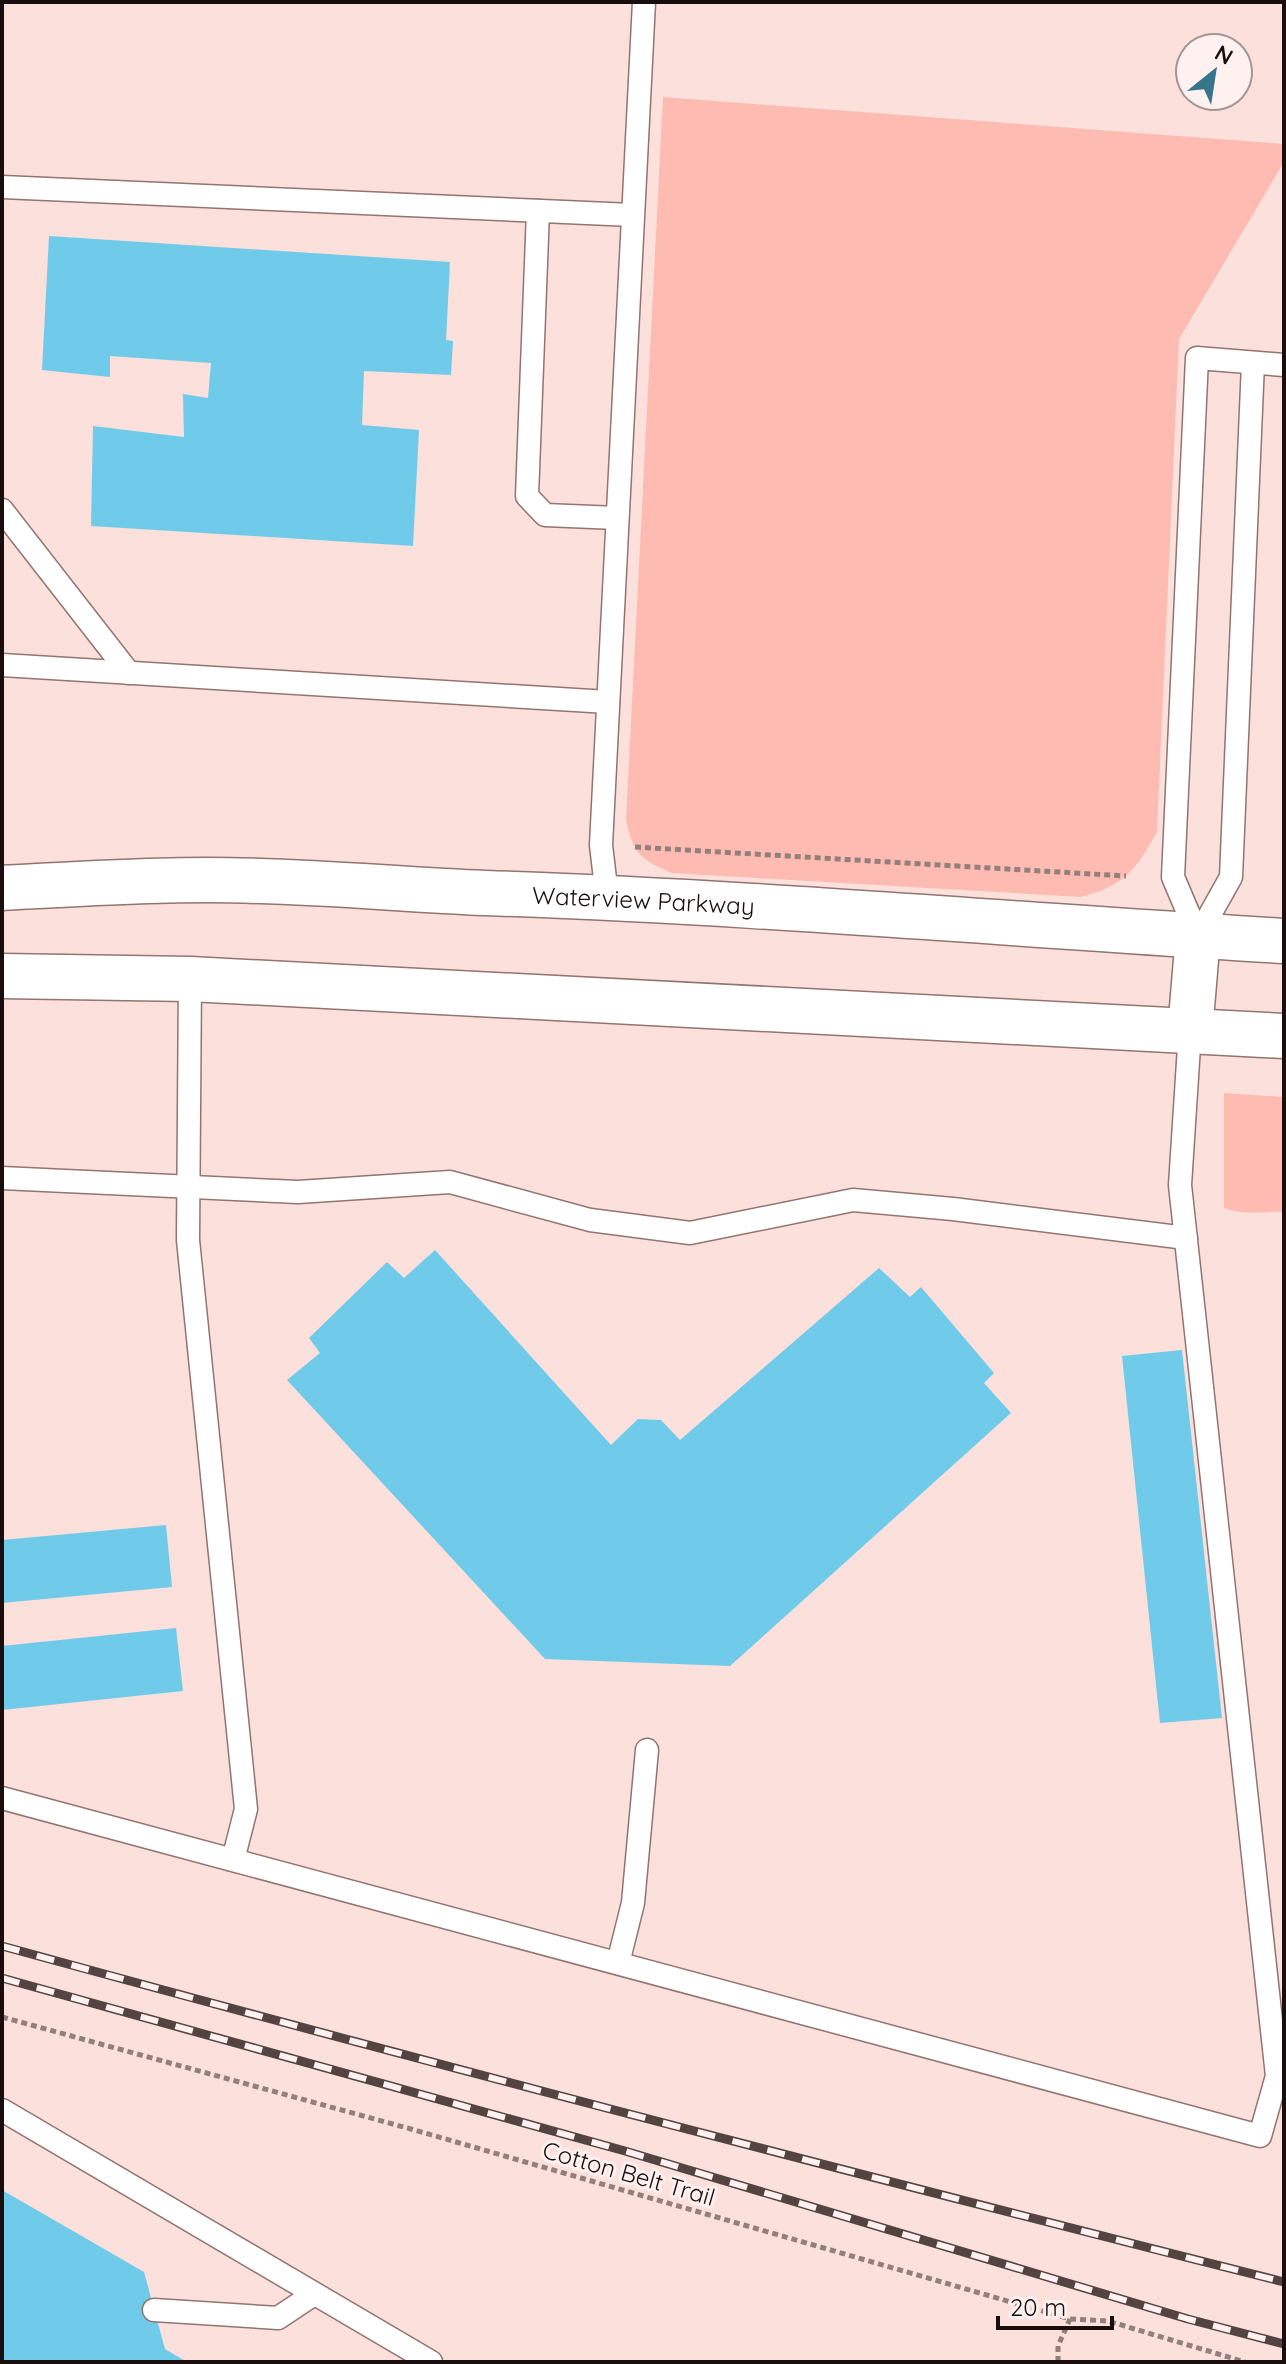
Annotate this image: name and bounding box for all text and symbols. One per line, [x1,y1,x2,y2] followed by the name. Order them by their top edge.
[1174,32,1254,112] north arrow
[1210,39,1238,71] text: N
[531,880,755,921] street label: Waterview Parkway
[539,2134,719,2212] street label: Cotton Belt Trail
[998,2280,1112,2330] scale bar
[1010,2292,1066,2322] text: 20 m

